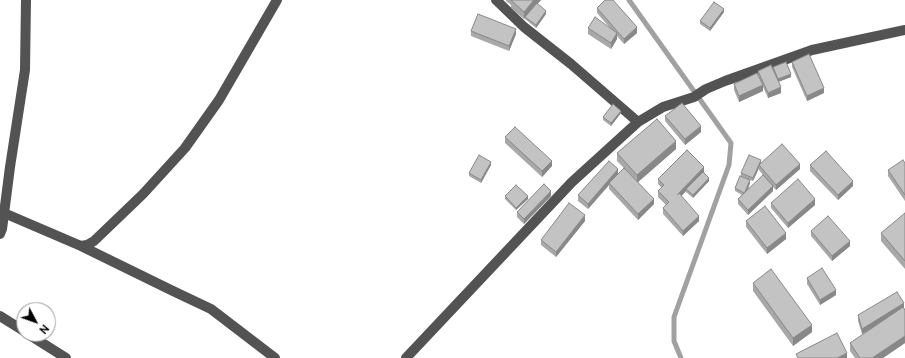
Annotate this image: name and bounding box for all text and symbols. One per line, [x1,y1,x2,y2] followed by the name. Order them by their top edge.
[16,302,56,342] north arrow
[37,322,52,336] text: N

